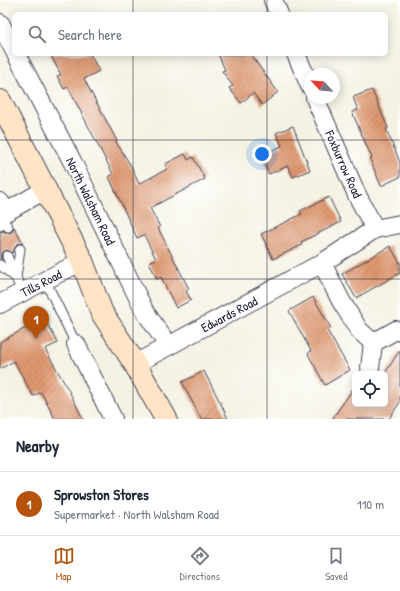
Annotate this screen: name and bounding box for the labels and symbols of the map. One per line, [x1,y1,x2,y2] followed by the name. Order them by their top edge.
[304,68,340,104] north arrow
[321,127,367,201] street label: Foxburrow Road
[252,144,272,164] your location
[62,154,120,248] street label: North Walsham Road
[17,265,65,301] street label: Tills Road
[198,292,260,336] street label: Edwards Road
[23,306,49,339] pin: 1

